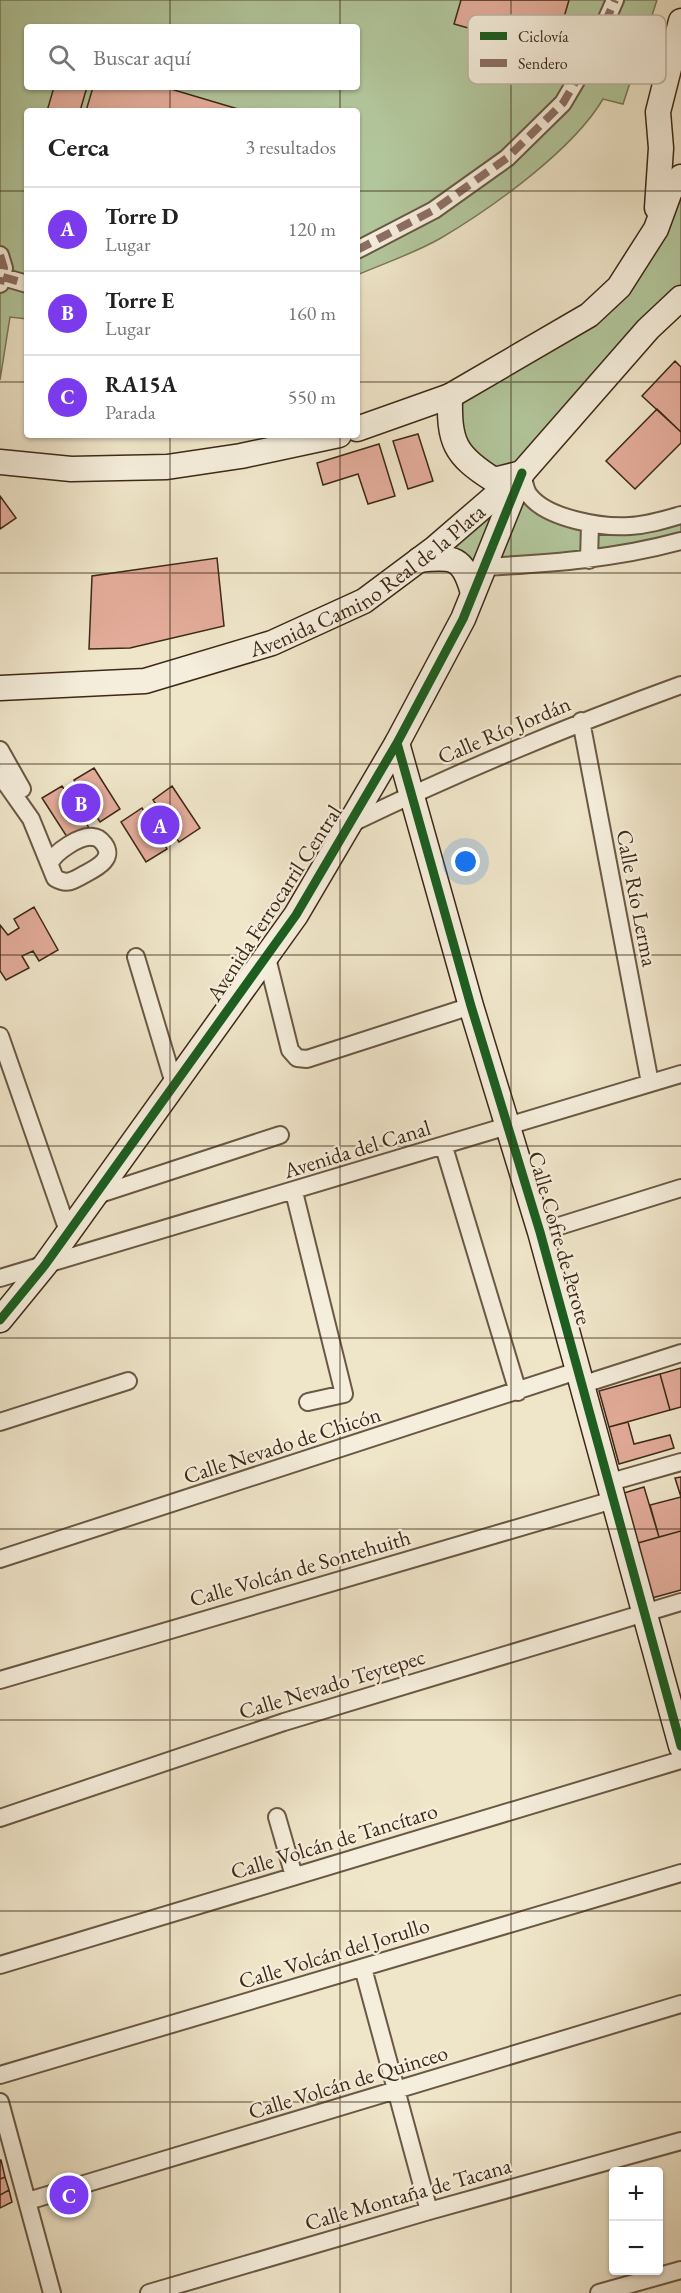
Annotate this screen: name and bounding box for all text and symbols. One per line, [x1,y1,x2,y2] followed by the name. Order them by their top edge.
[468,15,666,84] legend
[24,24,360,90] search box
[518,26,569,47] text: Ciclovía
[45,41,78,74] icon: search
[93,43,191,72] text: Buscar aquí
[518,53,568,74] text: Sendero
[48,130,109,164] text: Cerca
[245,134,336,160] text: 3 resultados
[105,202,178,231] text: Torre D
[60,216,75,242] text: A
[288,216,336,242] text: 120 m
[105,231,151,257] text: Lugar
[105,286,174,315] text: Torre E
[61,300,74,326] text: B
[288,300,336,326] text: 160 m
[105,315,151,341] text: Lugar
[105,370,177,399] text: RA15A
[60,384,75,410] text: C
[288,384,336,410] text: 550 m
[105,399,156,425] text: Parada
[245,497,491,664] street label: Avenida Camino Real de la Plata
[433,689,575,771] street label: Calle Río Jordán
[62,780,100,826] pin: B
[199,799,348,1008] street label: Avenida Ferrocarril Central
[140,802,180,848] pin: A
[610,827,665,969] street label: Calle Río Lerma
[451,847,480,876] your location
[279,1113,434,1185] street label: Avenida del Canal
[521,1148,599,1329] street label: Calle Cofre de Perote
[180,1399,385,1491] street label: Calle Nevado de Chicón
[186,1523,414,1613] street label: Calle Volcán de Sontehuith
[235,1642,429,1726] street label: Calle Nevado Teytepec
[227,1796,441,1886] street label: Calle Volcán de Tancítaro
[235,1910,433,1996] street label: Calle Volcán del Jorullo
[245,2038,451,2126] street label: Calle Volcán de Quinceo
[301,2151,515,2237] street label: Calle Montaña de Tacana
[609,2167,663,2275] map controls
[609,2167,663,2221] button: +
[50,2172,88,2218] pin: C
[609,2221,663,2275] button: −

